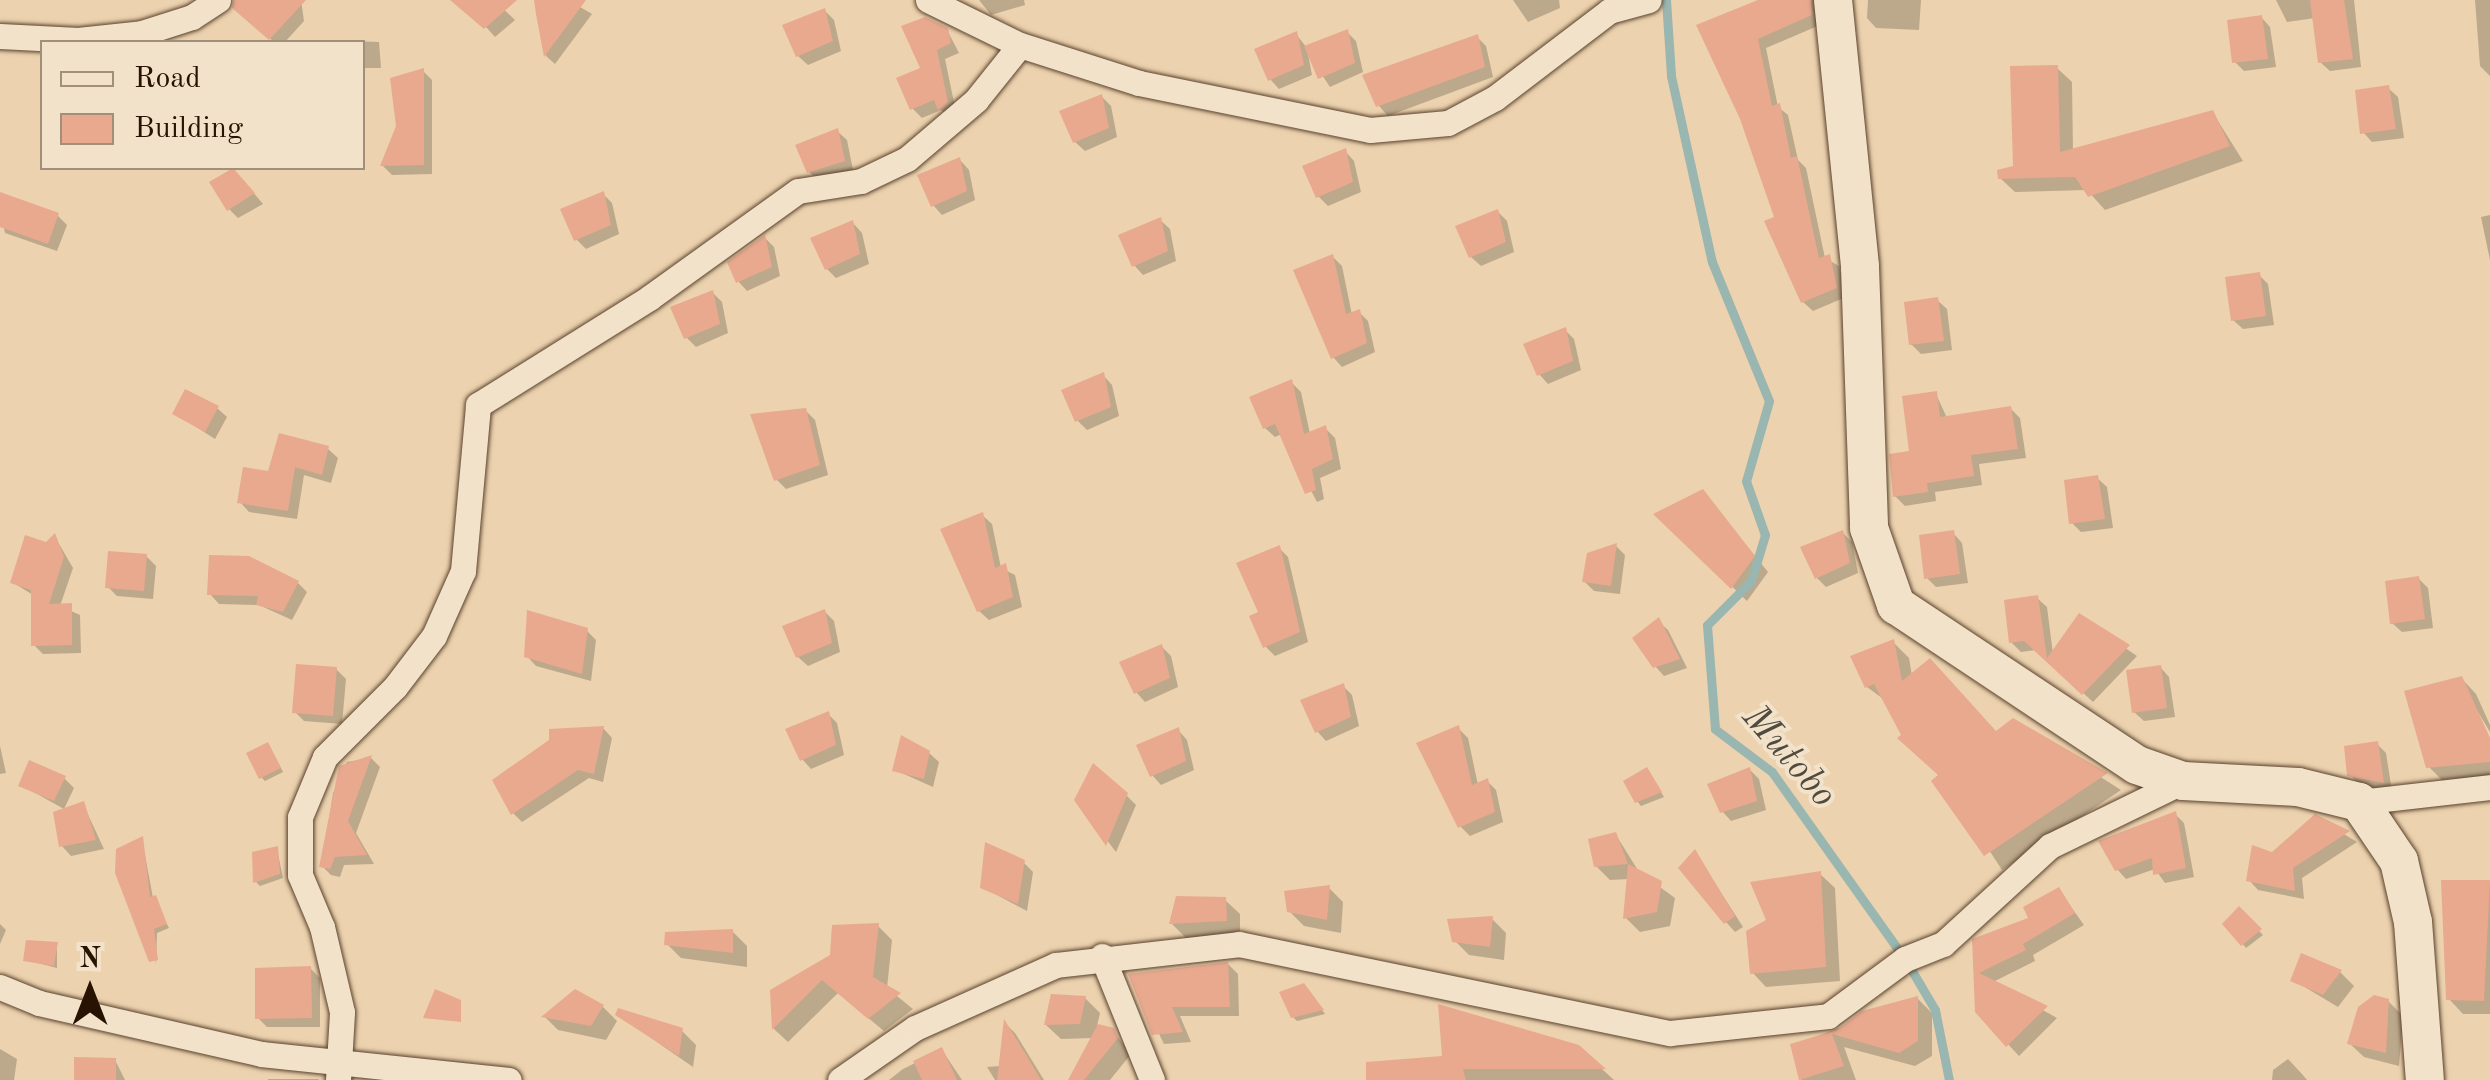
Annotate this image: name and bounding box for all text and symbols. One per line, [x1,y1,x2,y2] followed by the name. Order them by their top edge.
[40,40,365,170] legend
[134,64,201,94] text: Road
[134,114,243,144] text: Building
[1731,696,1845,818] water label: Mutobo
[40,940,140,1040] north arrow
[79,946,101,974] text: N

